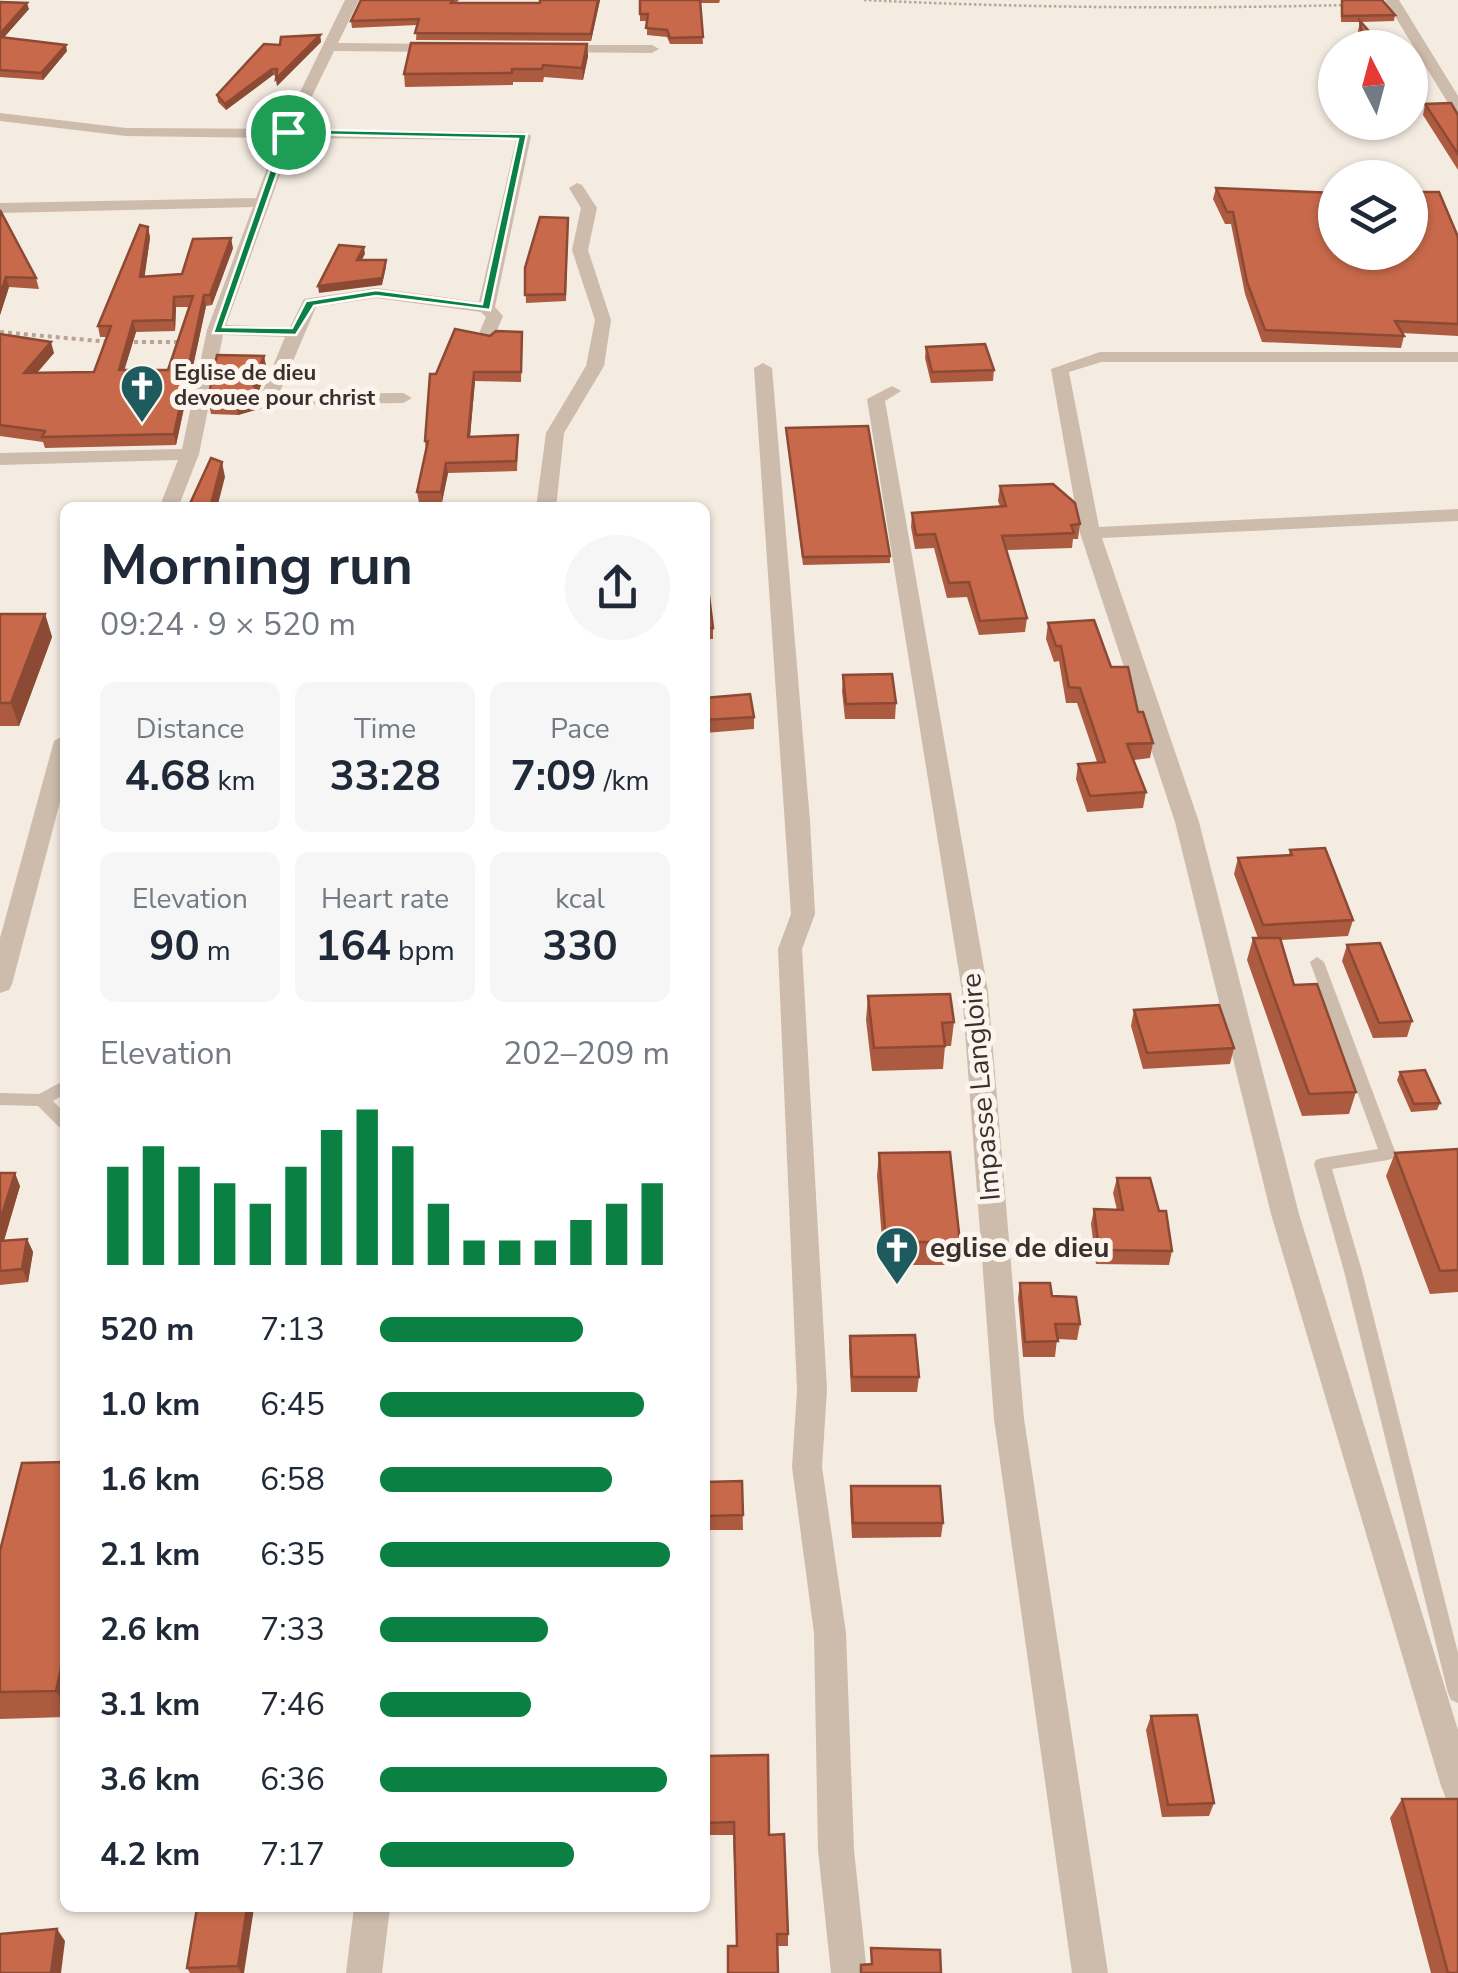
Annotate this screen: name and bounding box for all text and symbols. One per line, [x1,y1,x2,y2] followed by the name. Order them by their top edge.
[1318,30,1428,140] north arrow
[1318,30,1428,270] map controls
[246,90,331,175] pin
[261,105,316,160] icon: arrive
[1318,160,1428,270] button: layers
[174,358,376,413] place label: Eglise de dieu devouee pour christ
[119,363,165,424] church icon: Eglise de dieu devouee pour christ
[100,528,413,603] text: Morning run
[565,535,670,640] button: share
[100,603,356,646] text: 09:24 · 9 × 520 m
[136,710,244,748] text: Distance
[354,710,416,748] text: Time
[550,710,610,748] text: Pace
[124,748,210,805] text: 4.68
[329,748,441,805] text: 33:28
[510,748,597,805] text: 7:09
[210,762,256,800] text: km
[597,762,650,800] text: /km
[132,880,248,918] text: Elevation
[321,880,449,918] text: Heart rate
[555,880,605,918] text: kcal
[149,918,200,975] text: 90
[315,918,391,975] text: 164
[542,918,618,975] text: 330
[200,932,231,970] text: m
[391,932,455,970] text: bpm
[952,971,1010,1203] street label: Impasse Langloire
[100,1032,233,1075] text: Elevation
[503,1032,670,1075] text: 202–209 m
[874,1225,920,1286] church icon: eglise de dieu
[930,1229,1109,1267] place label: eglise de dieu
[100,1308,194,1351] text: 520 m
[260,1308,325,1351] text: 7:13
[100,1383,200,1426] text: 1.0 km
[260,1383,325,1426] text: 6:45
[100,1458,200,1501] text: 1.6 km
[260,1458,325,1501] text: 6:58
[100,1533,200,1576] text: 2.1 km
[260,1533,325,1576] text: 6:35
[100,1608,200,1651] text: 2.6 km
[260,1608,325,1651] text: 7:33
[100,1683,200,1726] text: 3.1 km
[260,1683,325,1726] text: 7:46
[100,1758,200,1801] text: 3.6 km
[260,1758,325,1801] text: 6:36
[100,1833,200,1876] text: 4.2 km
[260,1833,325,1876] text: 7:17

